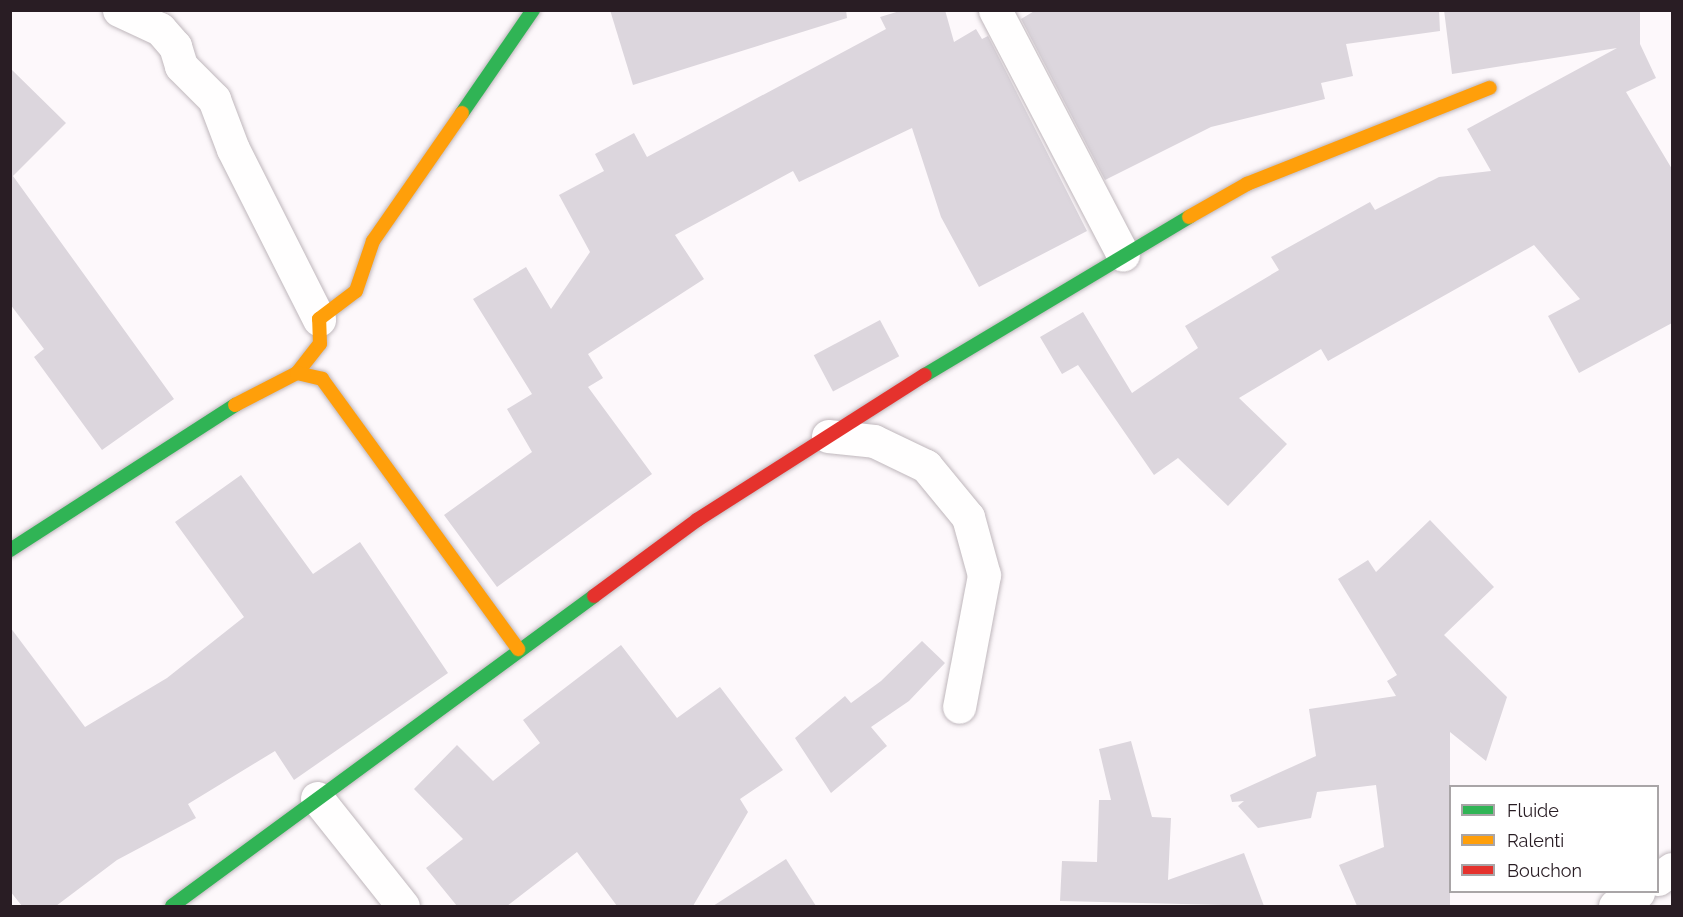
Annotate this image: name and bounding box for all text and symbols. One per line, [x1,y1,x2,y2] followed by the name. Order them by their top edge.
[1449,785,1659,893] legend
[1507,800,1559,821] text: Fluide
[1507,830,1564,851] text: Ralenti
[1507,860,1582,881] text: Bouchon

